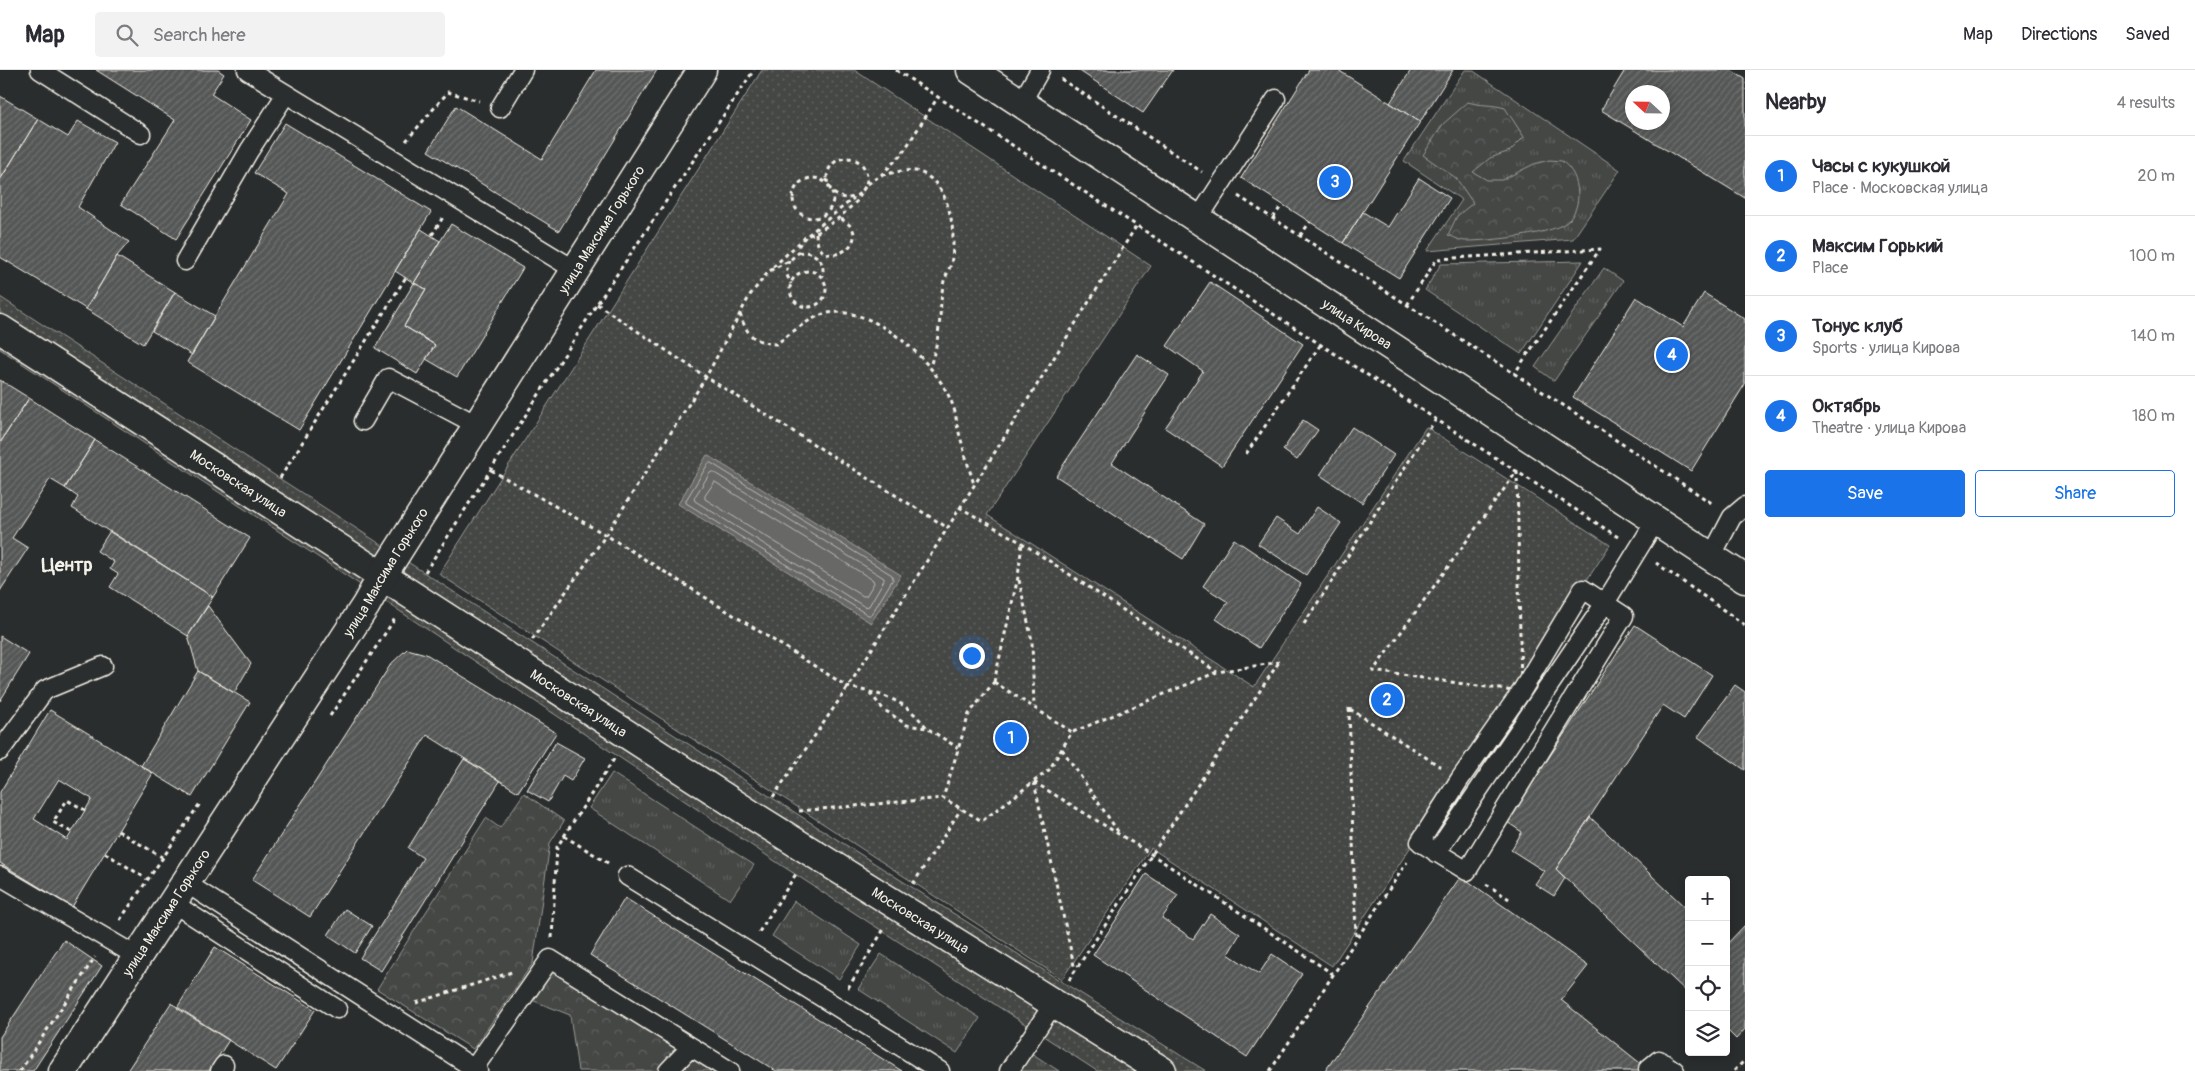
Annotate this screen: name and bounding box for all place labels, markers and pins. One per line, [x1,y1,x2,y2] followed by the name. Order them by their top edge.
[1319,163,1351,201] pin: 3
[1656,336,1688,374] pin: 4
[1371,681,1403,719] pin: 2
[995,719,1027,757] pin: 1

